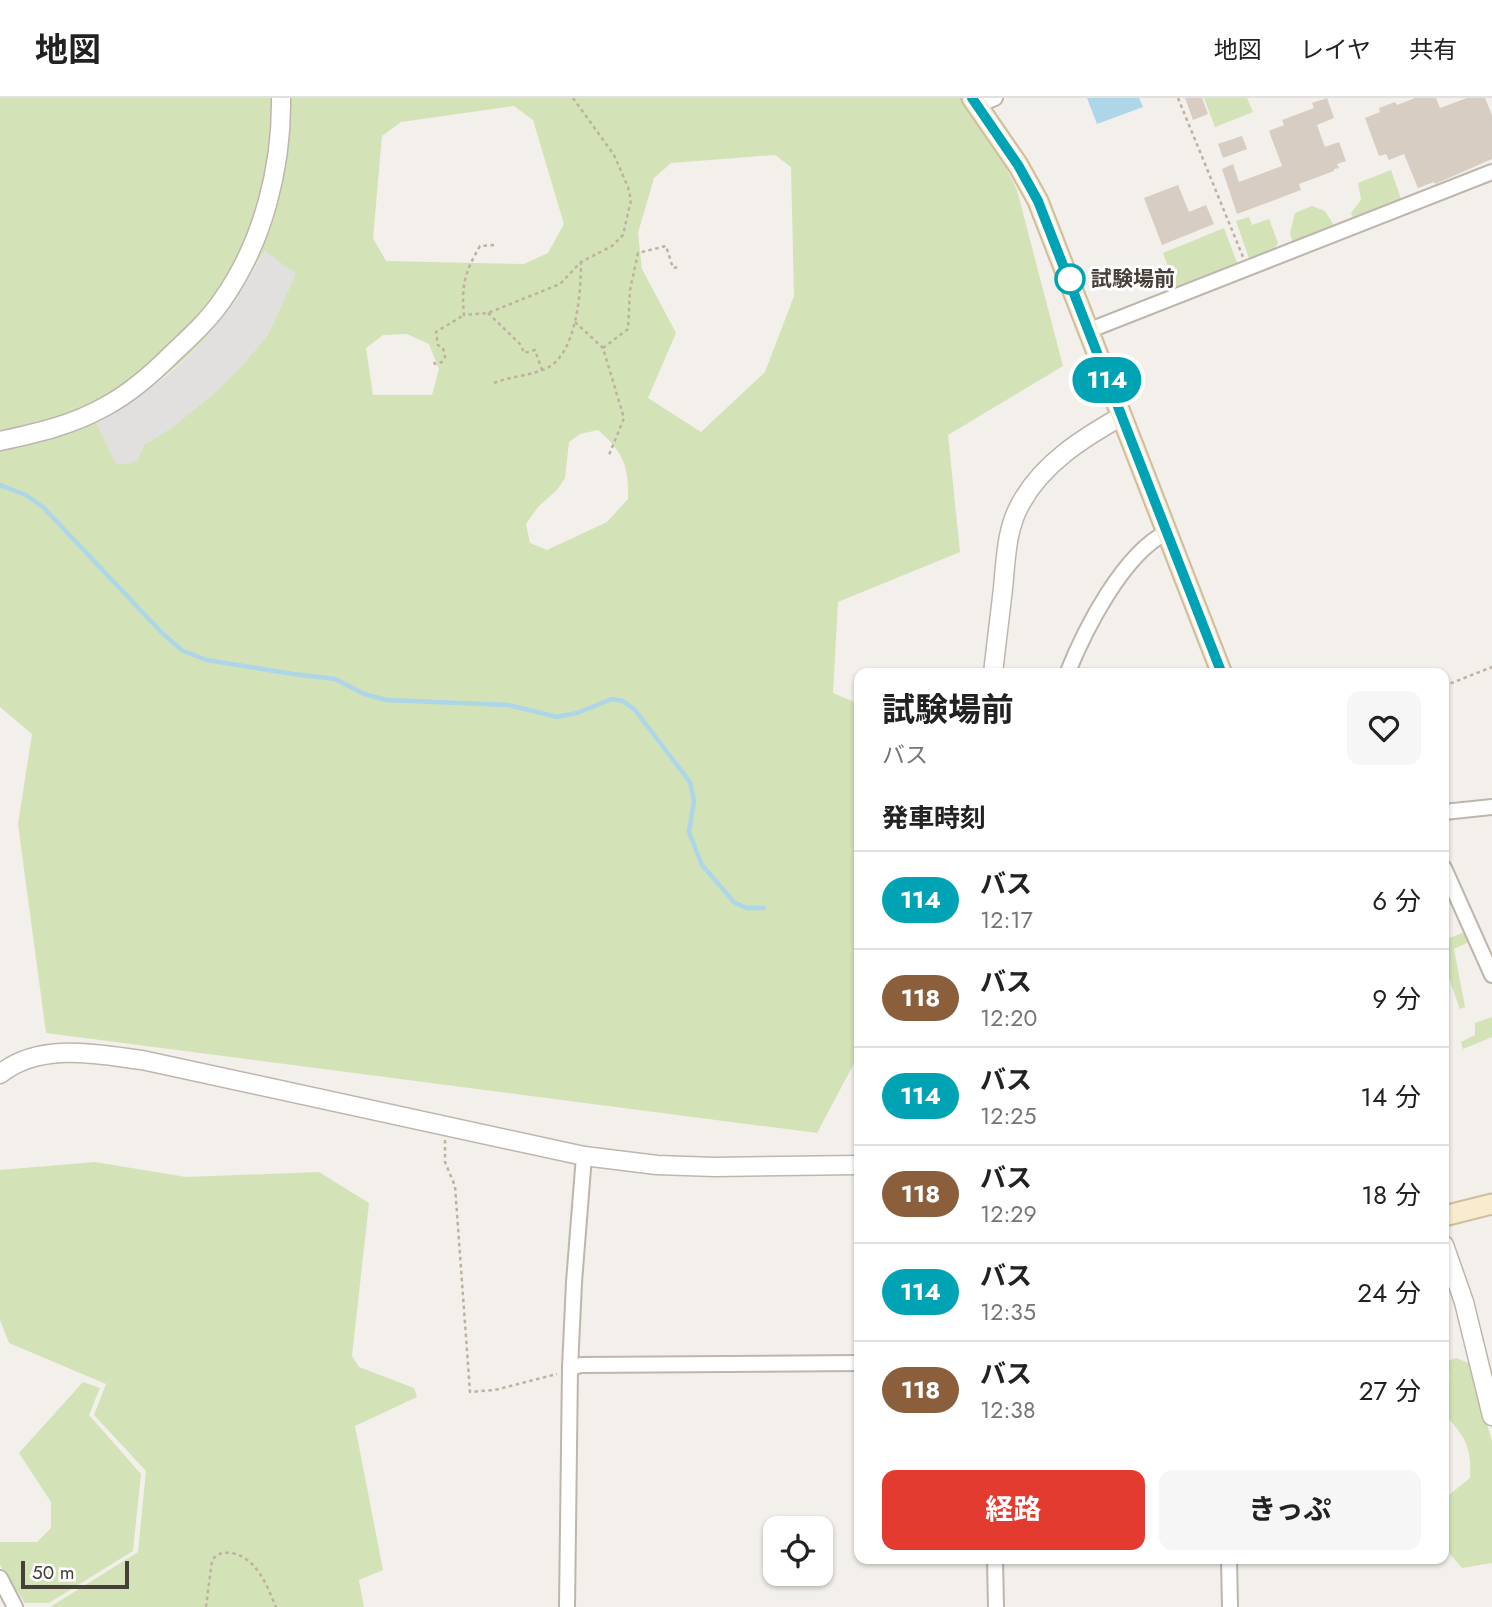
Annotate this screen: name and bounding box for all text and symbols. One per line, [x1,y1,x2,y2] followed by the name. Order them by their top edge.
[35,26,101,73] text: 地図
[1214,32,1262,67] text: 地図
[1300,32,1371,67] text: レイヤ
[1409,32,1457,67] text: 共有
[1055,264,1085,294] marker: 試験場前
[1091,264,1175,294] place label: 試験場前
[1067,357,1147,403] line badge: 114
[1086,362,1128,397] text: 114
[882,686,1014,733] text: 試験場前
[1347,691,1421,765] button: heart
[882,738,928,772] text: バス
[882,799,986,837] text: 発車時刻
[980,865,1032,903] text: バス
[900,882,941,917] text: 114
[1372,882,1421,920] text: 6 分
[980,903,1033,937] text: 12:17
[980,963,1032,1001] text: バス
[901,980,940,1015] text: 118
[1372,980,1421,1018] text: 9 分
[980,1001,1037,1035] text: 12:20
[980,1061,1032,1099] text: バス
[900,1078,941,1113] text: 114
[1360,1078,1421,1116] text: 14 分
[980,1099,1036,1133] text: 12:25
[980,1159,1032,1197] text: バス
[901,1176,940,1211] text: 118
[1361,1176,1421,1214] text: 18 分
[980,1197,1037,1231] text: 12:29
[980,1257,1032,1295] text: バス
[900,1274,941,1309] text: 114
[1357,1274,1421,1312] text: 24 分
[980,1295,1036,1329] text: 12:35
[980,1355,1032,1393] text: バス
[901,1372,940,1407] text: 118
[1359,1372,1421,1410] text: 27 分
[980,1393,1035,1427] text: 12:38
[882,1470,1145,1550] button: 経路
[1159,1470,1421,1550] button: きっぷ
[763,1516,833,1586] map controls
[763,1516,833,1586] button: locate
[21,1558,130,1590] scale bar
[32,1559,75,1586] text: 50 m

